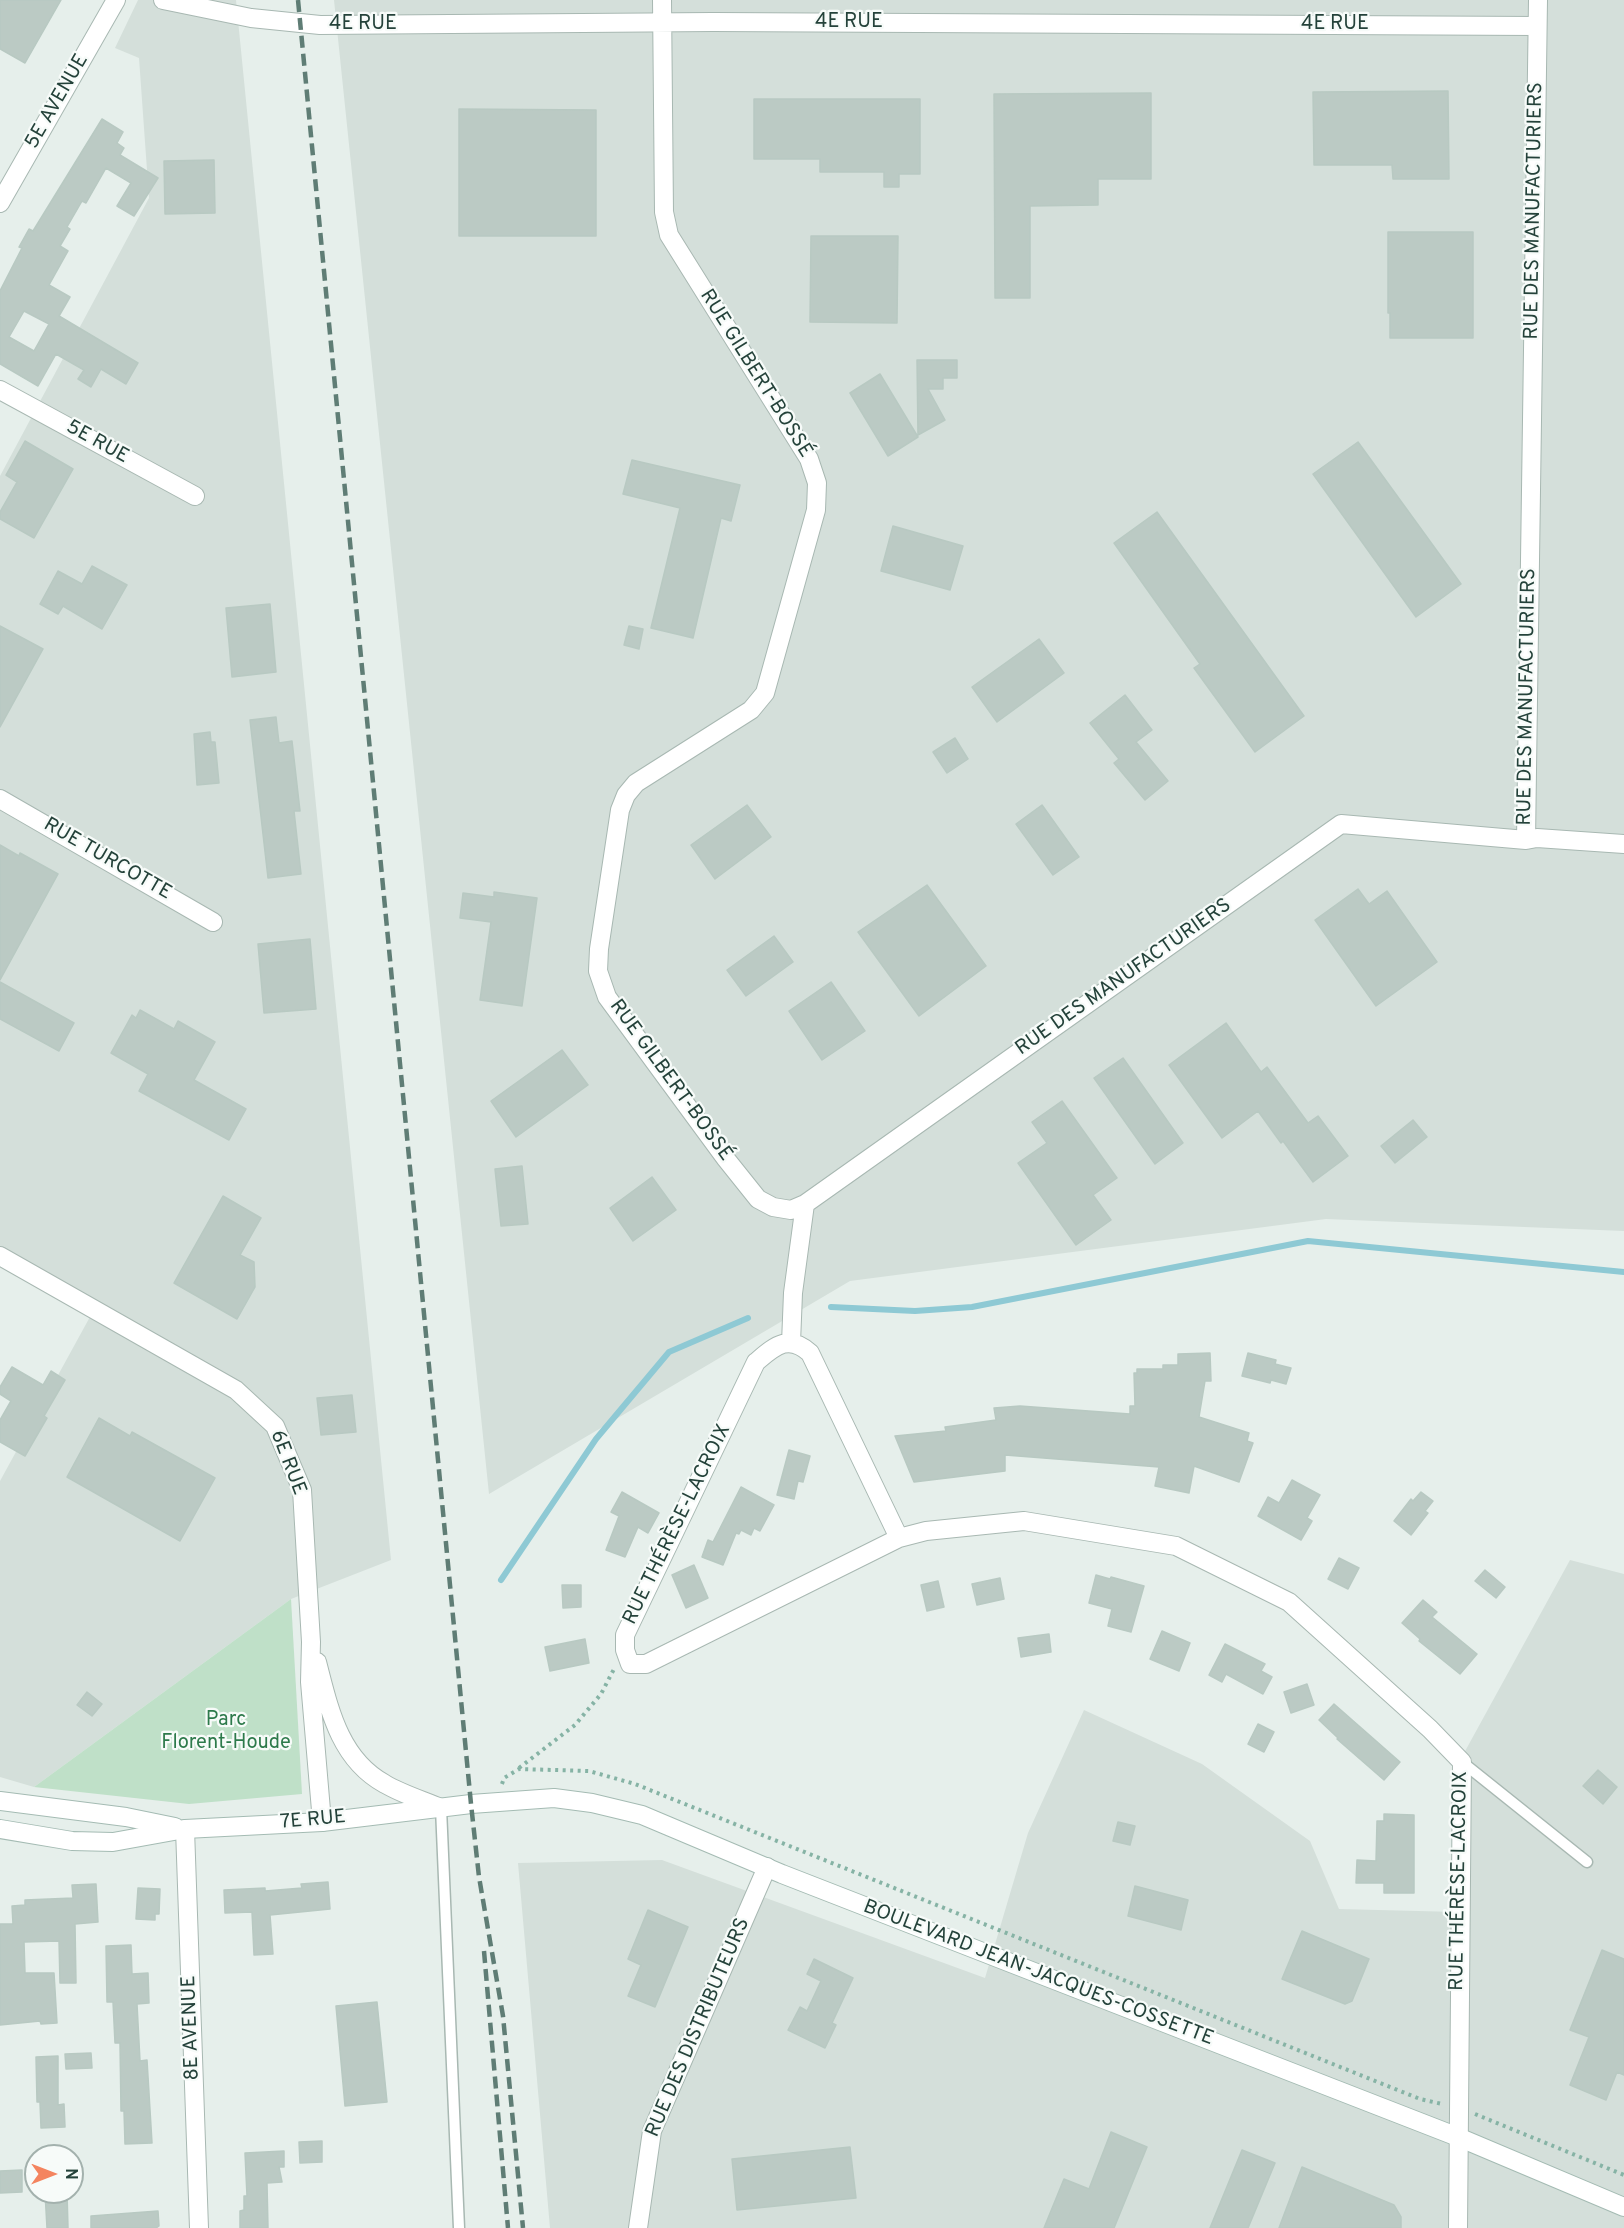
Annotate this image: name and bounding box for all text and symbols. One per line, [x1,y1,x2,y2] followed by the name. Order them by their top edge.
[815,11,883,35] street label: 4E RUE
[329,13,397,37] street label: 4E RUE
[1301,13,1369,37] street label: 4E RUE
[21,50,95,154] street label: 5E AVENUE
[1521,82,1549,340] street label: RUE DES MANUFACTURIERS
[693,285,817,463] street label: RUE GILBERT-BOSSÉ
[61,416,133,470] street label: 5E RUE
[1514,568,1542,826] street label: RUE DES MANUFACTURIERS
[39,814,175,906] street label: RUE TURCOTTE
[1012,894,1236,1062] street label: RUE DES MANUFACTURIERS
[603,996,737,1166] street label: RUE GILBERT-BOSSÉ
[619,1421,737,1629] street label: RUE THÉRÈSE-LACROIX
[264,1427,310,1499] street label: 6E RUE
[161,1709,291,1756] park label: Parc Florent-Houde
[1446,1771,1474,1991] street label: RUE THÉRÈSE-LACROIX
[279,1806,347,1836] street label: 7E RUE
[859,1896,1217,2052] street label: BOULEVARD JEAN-JACQUES-COSSETTE
[642,1915,756,2141] street label: RUE DES DISTRIBUTEURS
[178,1975,206,2081] street label: 8E AVENUE
[24,2144,84,2204] north arrow
[60,2168,80,2180] text: N

